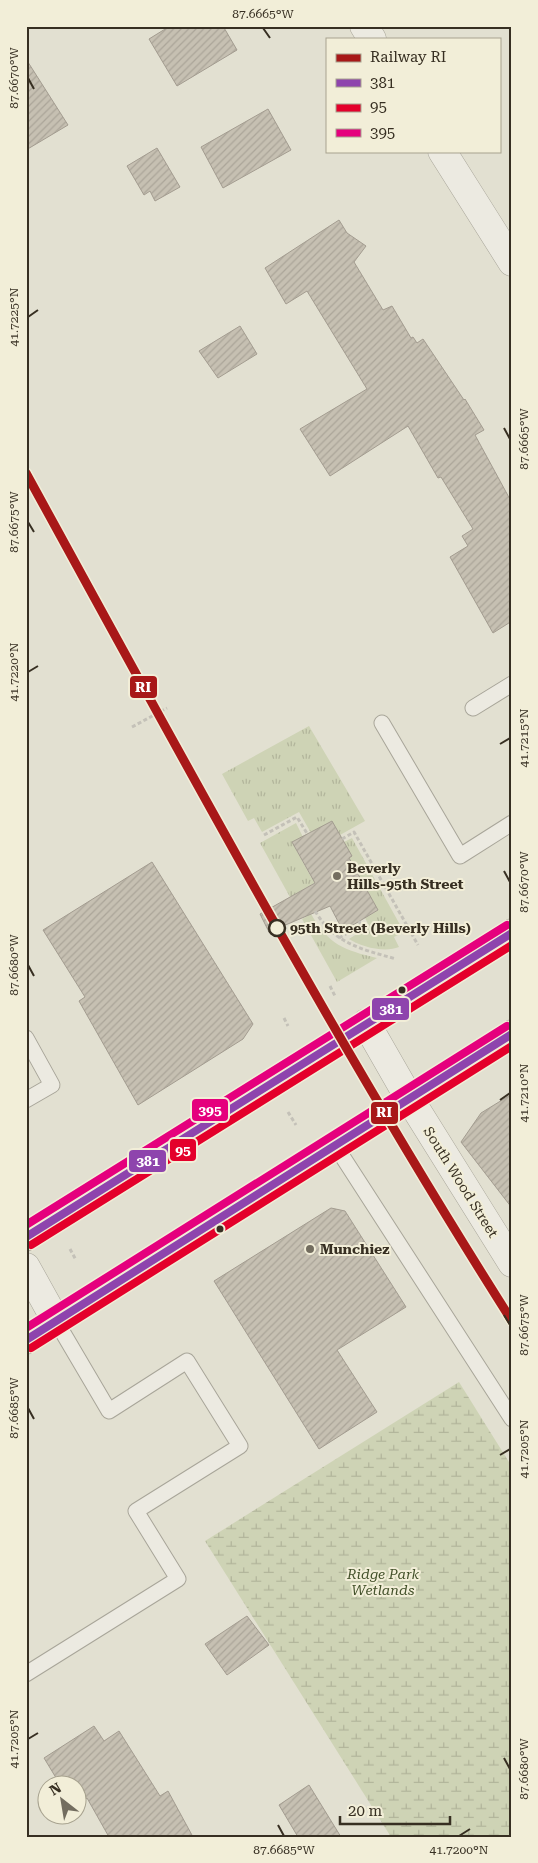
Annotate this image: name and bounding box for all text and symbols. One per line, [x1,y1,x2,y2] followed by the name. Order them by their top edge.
[232,7,295,21] text: 87.6665°W
[326,38,500,152] legend
[7,46,21,109] text: 87.6670°W
[370,48,446,66] text: Railway RI
[370,74,395,92] text: 381
[370,98,387,116] text: 95
[370,124,395,142] text: 395
[7,287,21,346] text: 41.7225°N
[517,407,531,470] text: 87.6665°W
[7,490,21,553] text: 87.6675°W
[7,642,21,701] text: 41.7220°N
[129,675,158,699] line badge: RI
[135,679,151,695] text: RI
[517,708,531,767] text: 41.7215°N
[517,850,531,913] text: 87.6670°W
[347,860,464,892] place label: Beverly Hills-95th Street
[331,870,343,882] marker: Beverly Hills-95th Street
[268,919,286,937] marker: 95th Street (Beverly Hills)
[290,920,471,936] place label: 95th Street (Beverly Hills)
[7,933,21,996] text: 87.6680°W
[397,985,407,995] unlabelled marker
[371,997,410,1021] line badge: 381
[379,1001,403,1017] text: 381
[517,1063,531,1122] text: 41.7210°N
[191,1098,229,1122] line badge: 395
[370,1101,399,1125] line badge: RI
[198,1102,222,1118] text: 395
[376,1104,392,1120] text: RI
[420,1124,502,1240] street label: South Wood Street
[169,1138,197,1162] line badge: 95
[175,1142,191,1158] text: 95
[128,1149,167,1173] line badge: 381
[136,1153,160,1169] text: 381
[215,1224,225,1234] unlabelled marker
[320,1241,389,1257] place label: Munchiez
[304,1243,316,1255] marker: Munchiez
[517,1293,531,1356] text: 87.6675°W
[7,1376,21,1439] text: 87.6685°W
[517,1419,531,1478] text: 41.7205°N
[346,1566,419,1598] park label: Ridge Park Wetlands
[7,1709,21,1768] text: 41.7205°N
[517,1737,531,1800] text: 87.6680°W
[38,1776,88,1826] north arrow
[47,1779,64,1798] text: N
[340,1793,450,1825] scale bar
[348,1802,383,1820] text: 20 m
[253,1843,316,1857] text: 87.6685°W
[430,1843,489,1857] text: 41.7200°N

